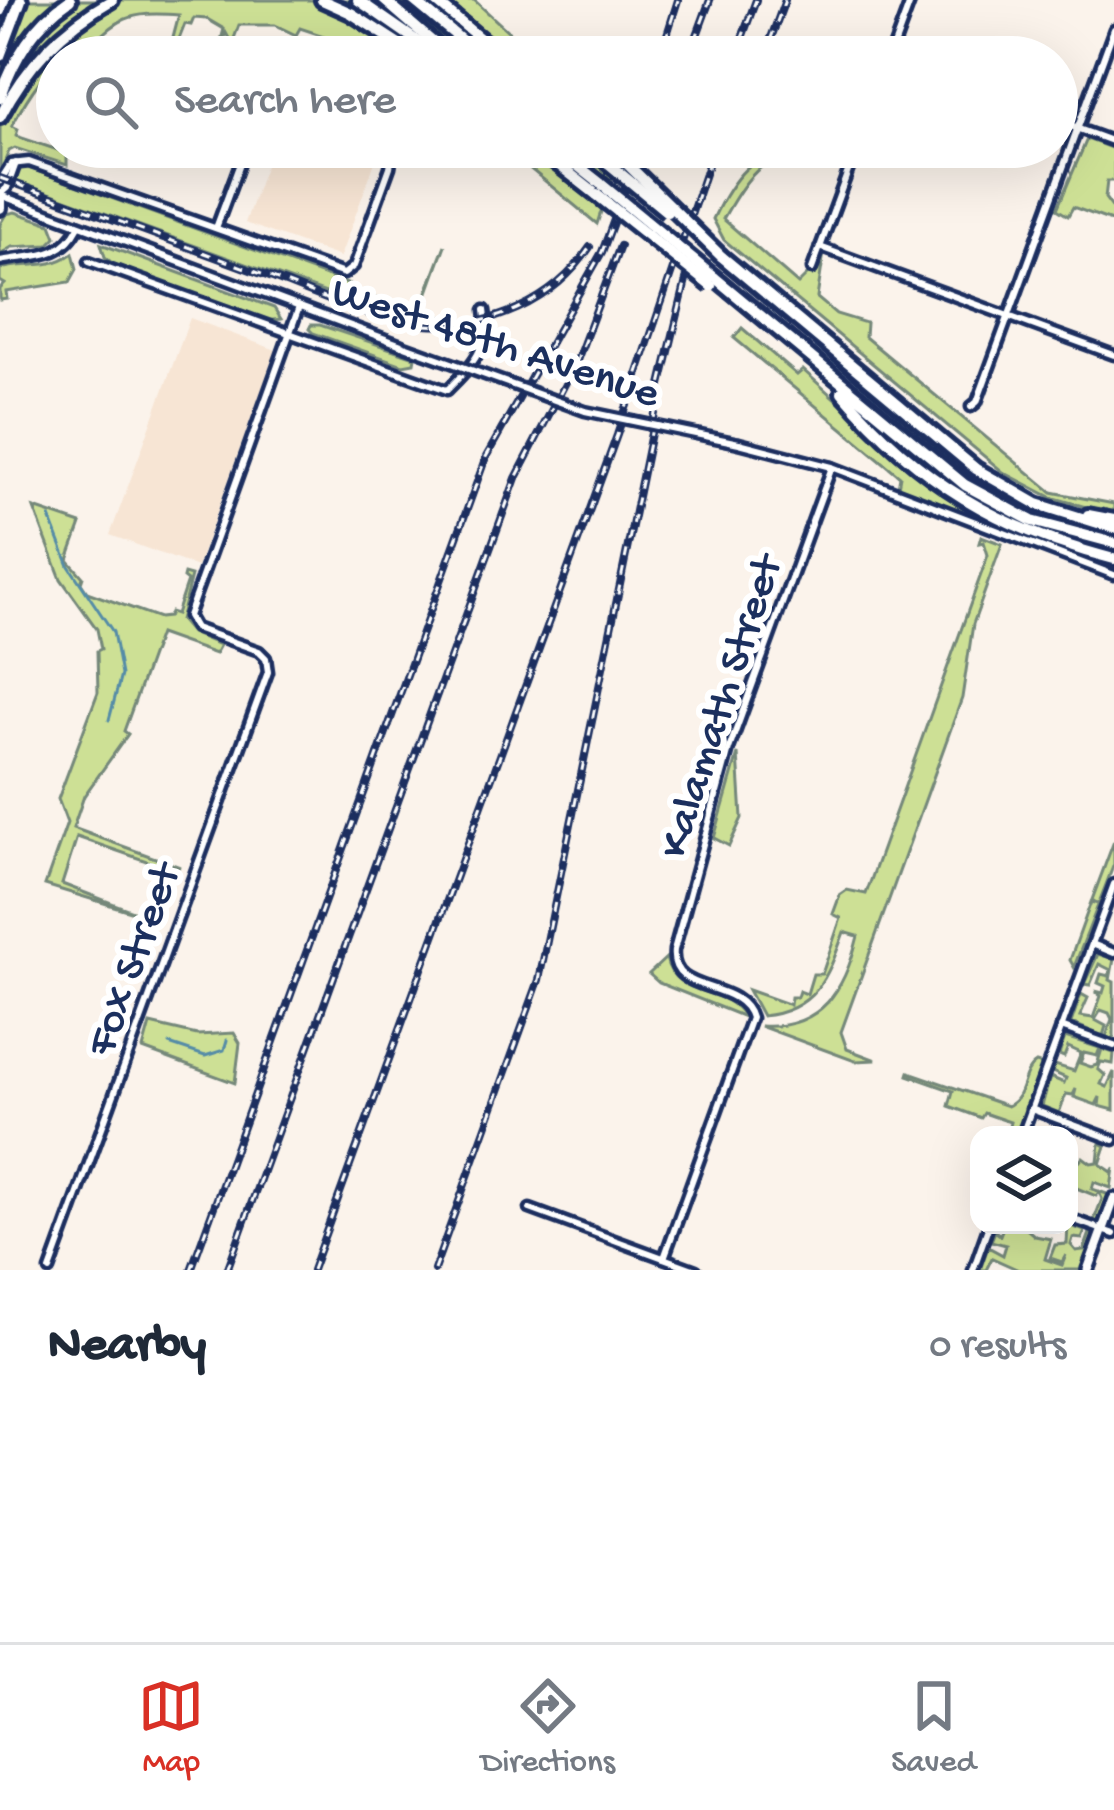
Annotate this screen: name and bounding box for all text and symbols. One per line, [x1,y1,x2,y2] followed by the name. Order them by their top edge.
[36,36,1078,168] search box
[78,69,144,135] icon: search
[174,76,396,129] text: Search here
[324,267,666,423] street label: West 48th Avenue
[649,546,798,865] street label: Kalamath Street
[76,854,197,1065] street label: Fox Street
[970,1126,1078,1234] map controls
[970,1126,1078,1234] button: layers
[48,1318,206,1378] text: Nearby
[929,1325,1066,1371] text: 0 results
[138,1673,204,1783] tab: Map
[481,1673,615,1783] tab: Directions
[891,1673,976,1783] tab: Saved

